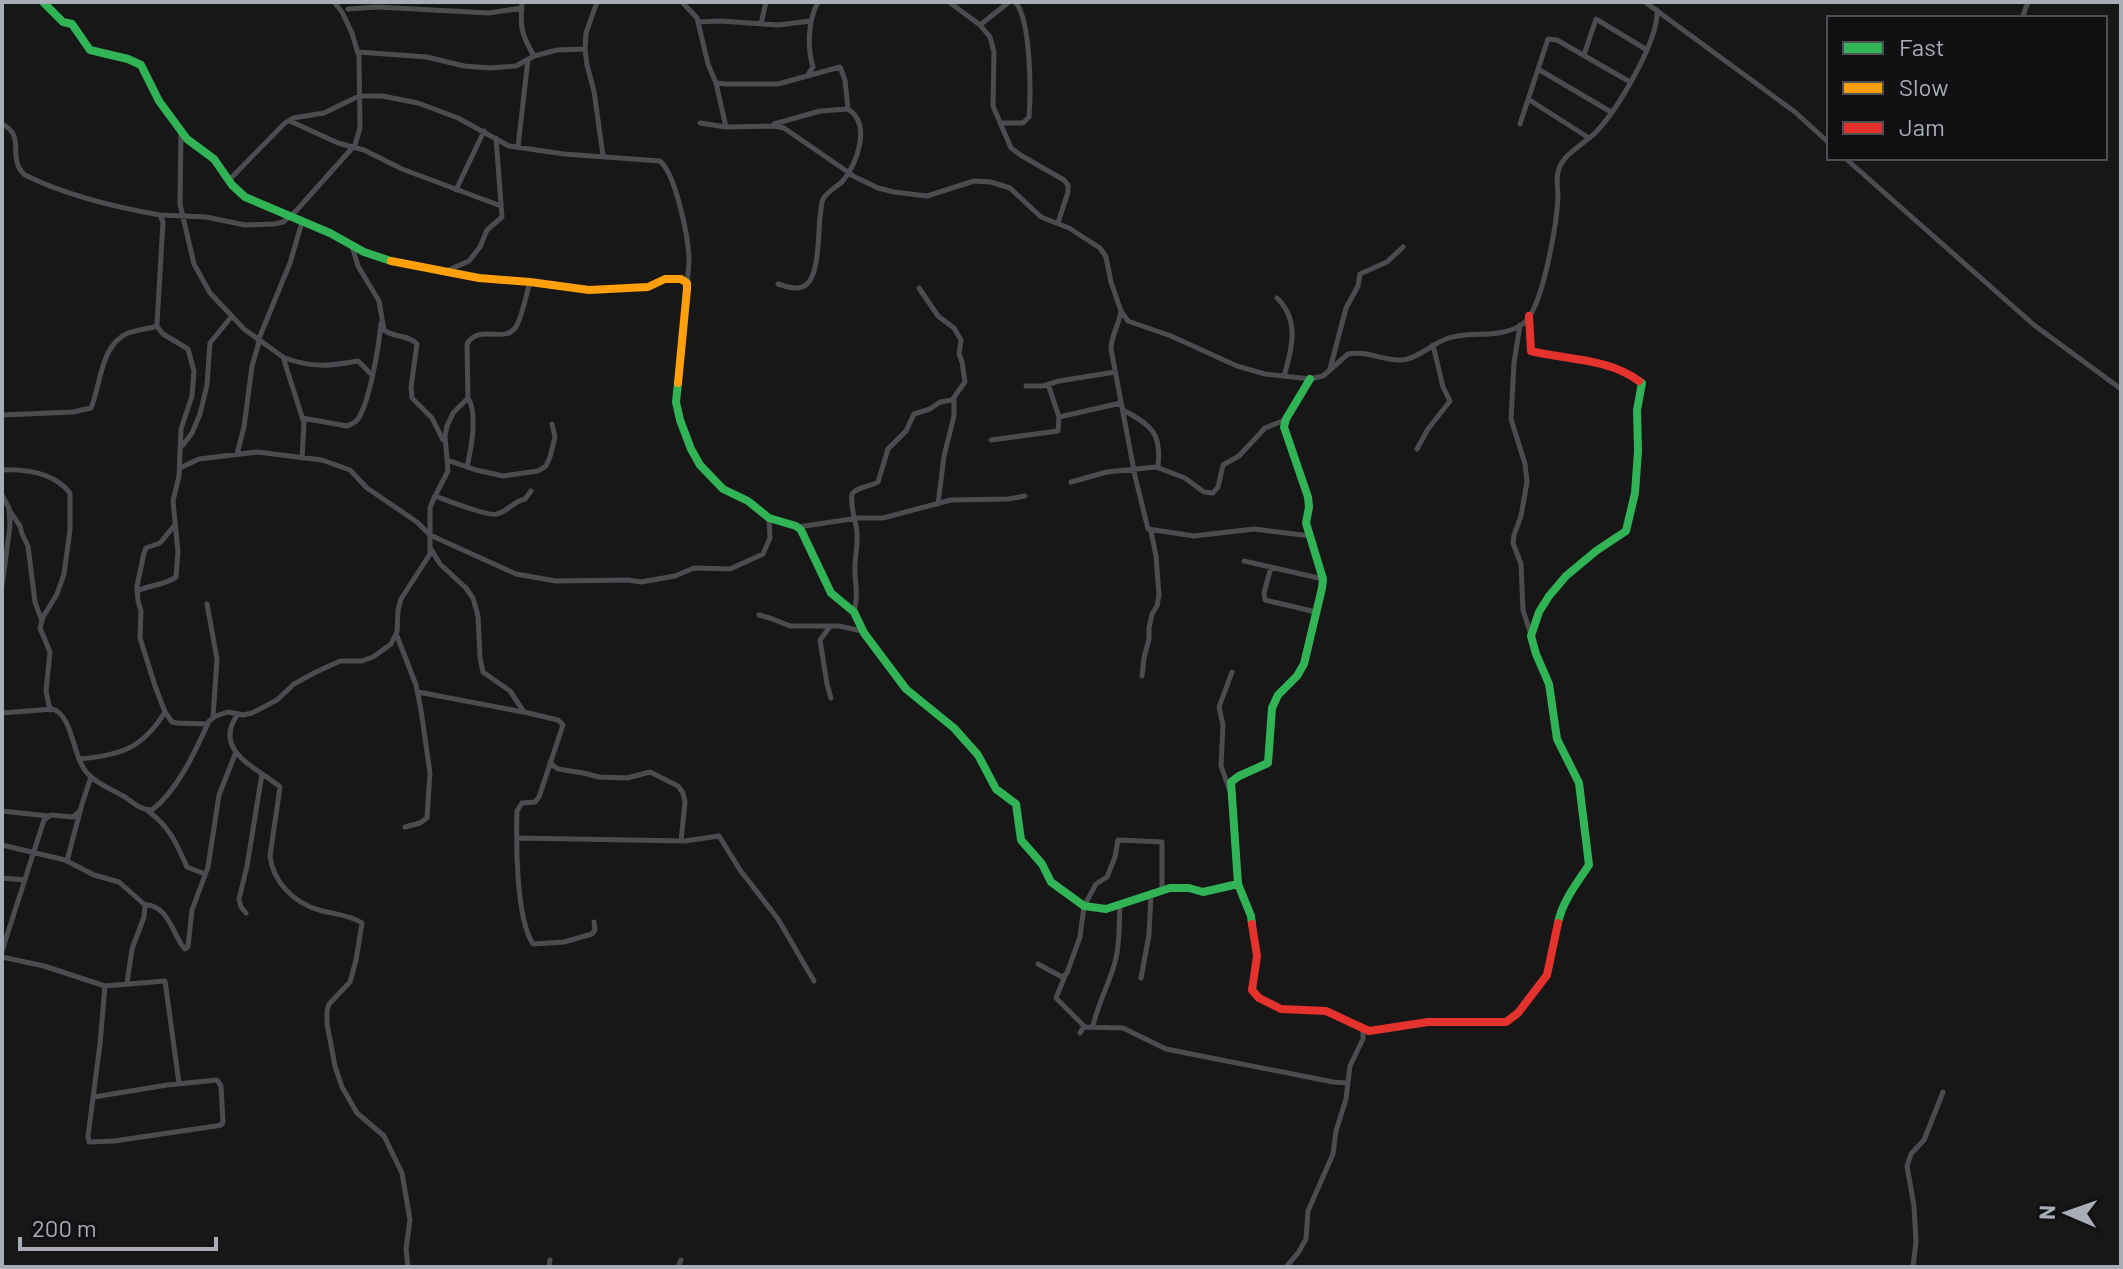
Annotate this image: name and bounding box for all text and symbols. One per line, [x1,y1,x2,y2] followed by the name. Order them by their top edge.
[1827,16,2107,160] legend
[1899,32,1944,61] text: Fast
[1899,72,1948,101] text: Slow
[1899,112,1945,141] text: Jam
[2027,1173,2107,1253] north arrow
[20,1201,216,1251] scale bar
[2033,1204,2059,1220] text: N
[32,1213,97,1242] text: 200 m

